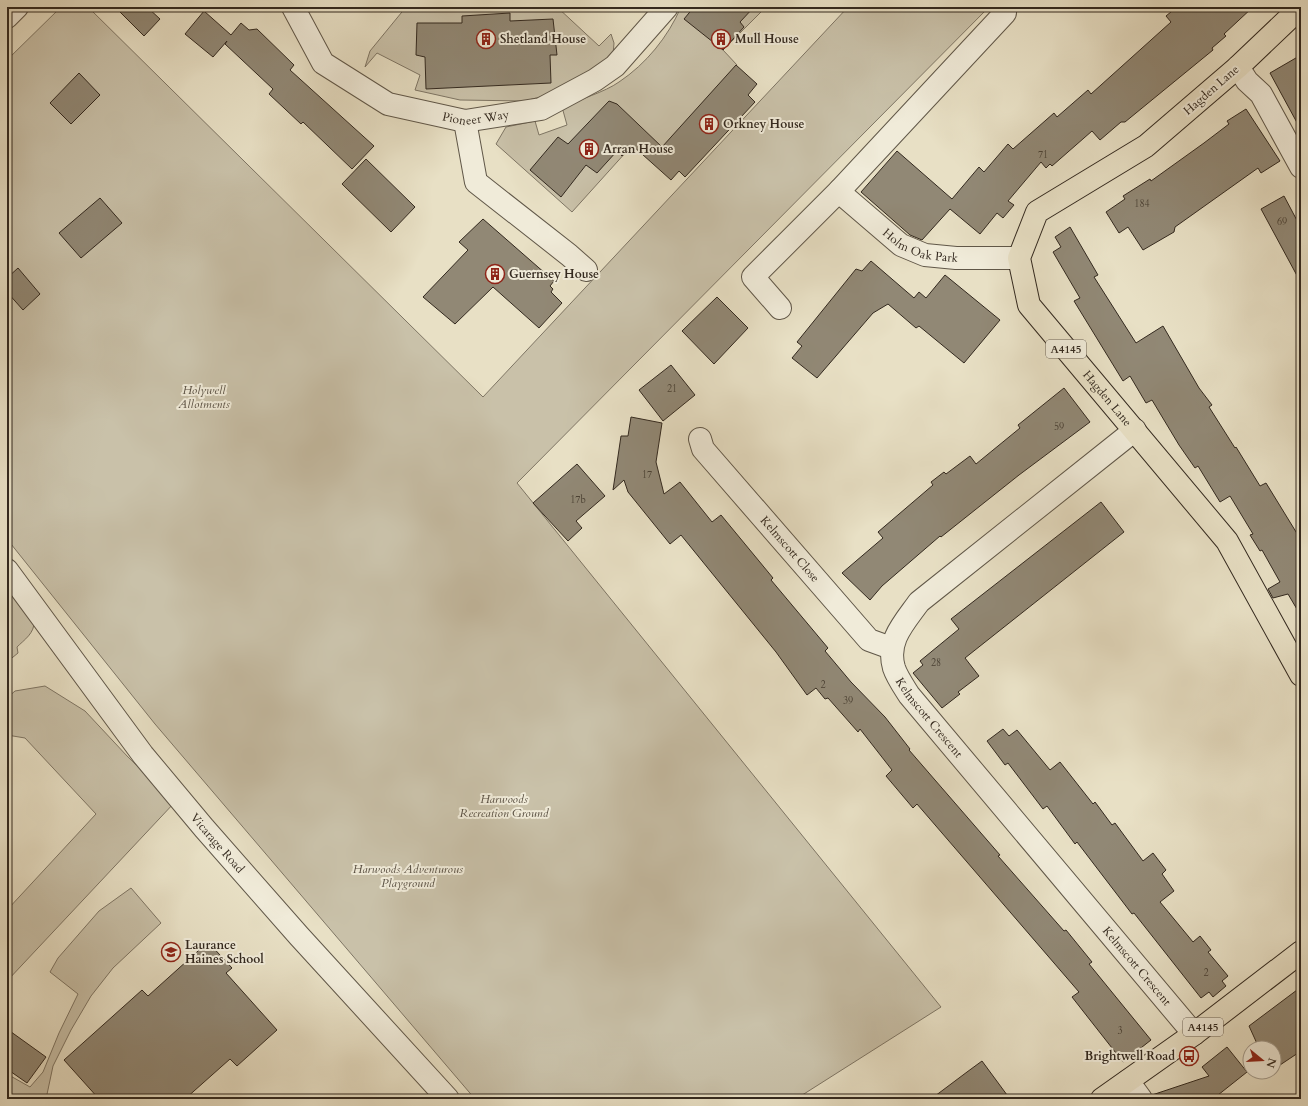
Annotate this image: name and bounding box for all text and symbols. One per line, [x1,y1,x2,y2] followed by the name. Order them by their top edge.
[475,28,497,50] building icon: Shetland House
[710,28,732,50] building icon: Mull House
[500,31,586,47] place label: Shetland House
[735,31,799,47] place label: Mull House
[1180,61,1242,119] street label: Hagden Lane
[441,106,511,129] street label: Pioneer Way
[698,113,720,135] building icon: Orkney House
[723,116,805,132] place label: Orkney House
[578,138,600,160] building icon: Arran House
[603,141,674,157] place label: Arran House
[1038,148,1048,162] house number: 71
[1134,197,1150,211] house number: 184
[1277,215,1287,229] house number: 69
[879,225,959,266] street label: Holm Oak Park
[484,263,506,285] building icon: Guernsey House
[509,266,599,282] place label: Guernsey House
[1046,340,1086,358] road number: A4145
[1079,367,1135,430] street label: Hagden Lane
[177,382,230,412] park label: Holywell Allotments
[667,382,677,396] house number: 21
[1054,420,1064,434] house number: 59
[642,468,652,482] house number: 17
[570,493,586,507] house number: 17b
[757,513,823,585] street label: Kelmscott Close
[931,656,941,670] house number: 28
[892,675,967,761] street label: Kelmscott Crescent
[820,678,826,692] house number: 2
[843,694,853,708] house number: 39
[460,791,550,821] park label: Harwoods Recreation Ground
[187,810,248,877] street label: Vicarage Road
[353,861,463,891] park label: Harwoods Adventurous Playground
[1099,923,1175,1009] street label: Kelmscott Crescent
[185,937,264,967] place label: Laurance Haines School
[160,941,182,963] school or university icon: Laurance Haines School
[1203,966,1209,980] house number: 2
[1183,1018,1223,1036] road number: A4145
[1117,1024,1123,1038] house number: 3
[1242,1040,1282,1080] north arrow
[1178,1045,1200,1067] bus stop icon: Brightwell Road
[1085,1048,1175,1064] place label: Brightwell Road
[1262,1056,1280,1070] text: N

